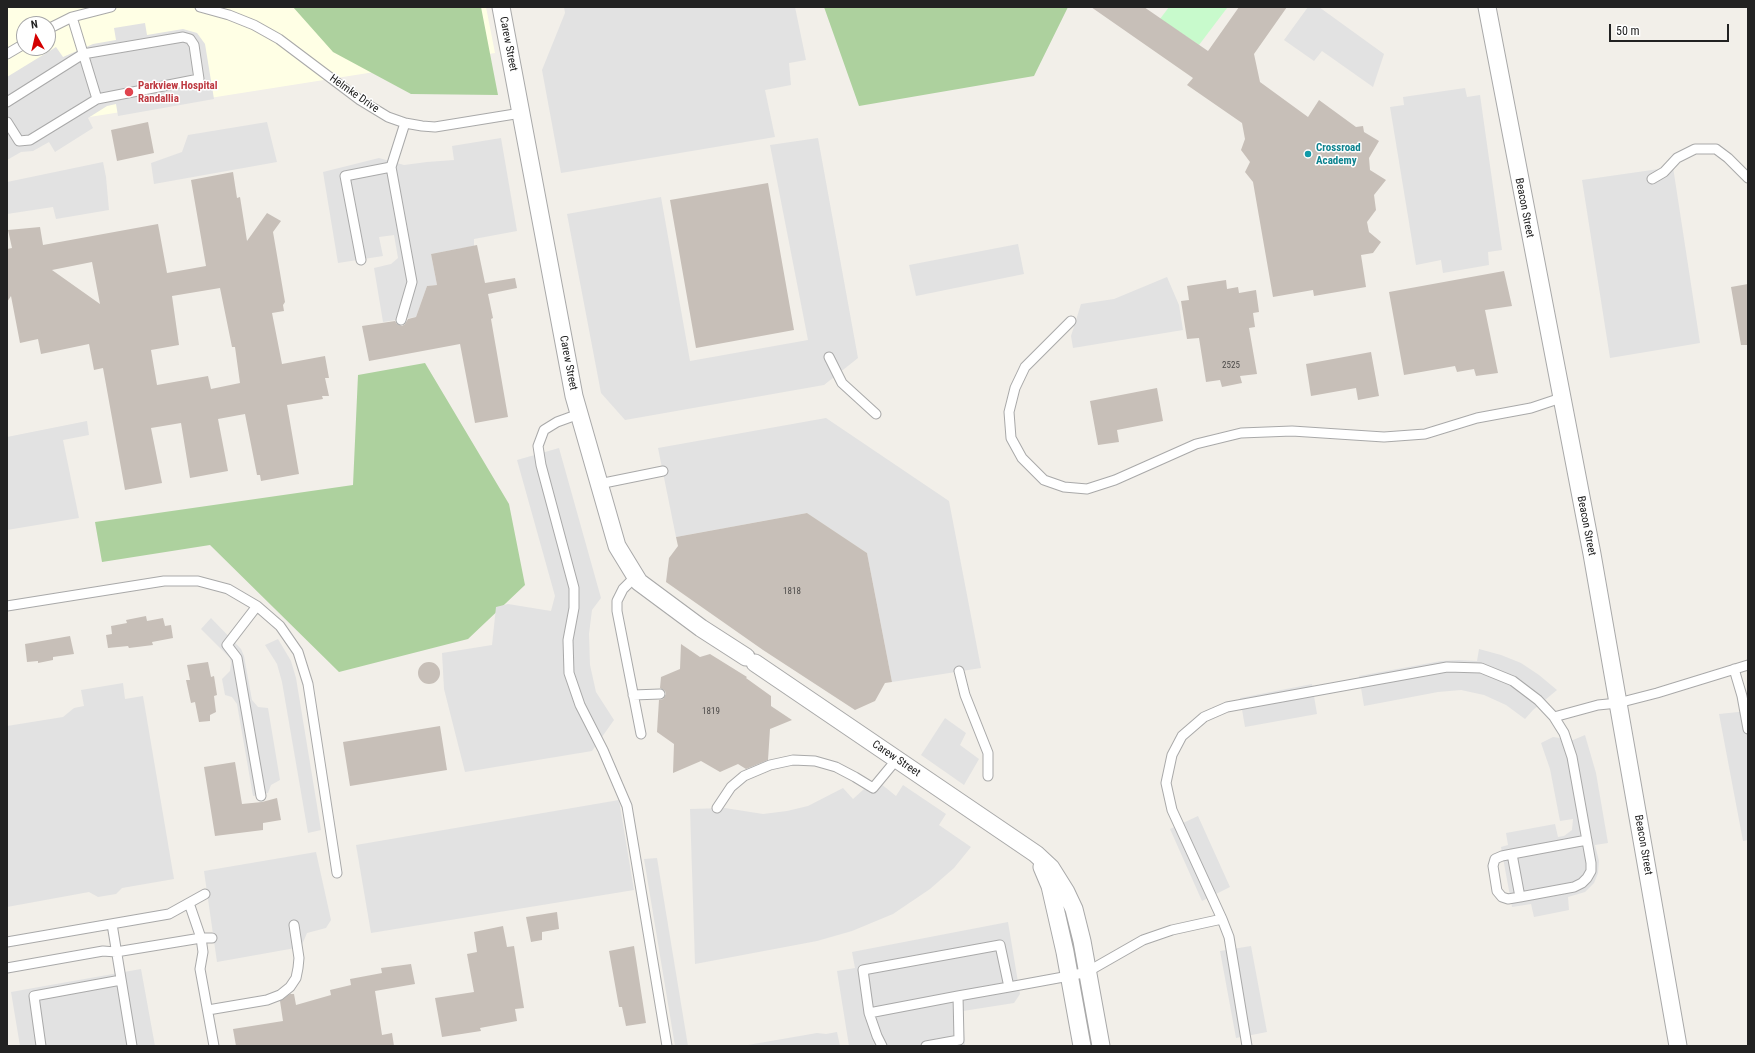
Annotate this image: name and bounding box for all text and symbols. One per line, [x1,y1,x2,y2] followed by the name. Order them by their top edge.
[16,16,56,56] north arrow
[496,16,520,72] street label: Carew Street
[1611,16,1731,42] scale bar
[30,18,39,32] text: N
[1616,24,1640,38] text: 50 m
[327,72,381,116] street label: Helmke Drive
[138,79,218,105] place label: Parkview Hospital Randallia
[123,86,135,98] marker: Parkview Hospital Randallia
[1316,141,1361,167] place label: Crossroad Academy
[1303,149,1313,159] marker: Crossroad Academy
[1512,177,1536,239] street label: Beacon Street
[556,335,580,391] street label: Carew Street
[1222,361,1240,371] house number: 2525
[1574,495,1598,557] street label: Beacon Street
[783,587,801,597] house number: 1818
[702,707,720,717] house number: 1819
[869,738,923,780] street label: Carew Street
[1631,814,1655,876] street label: Beacon Street

